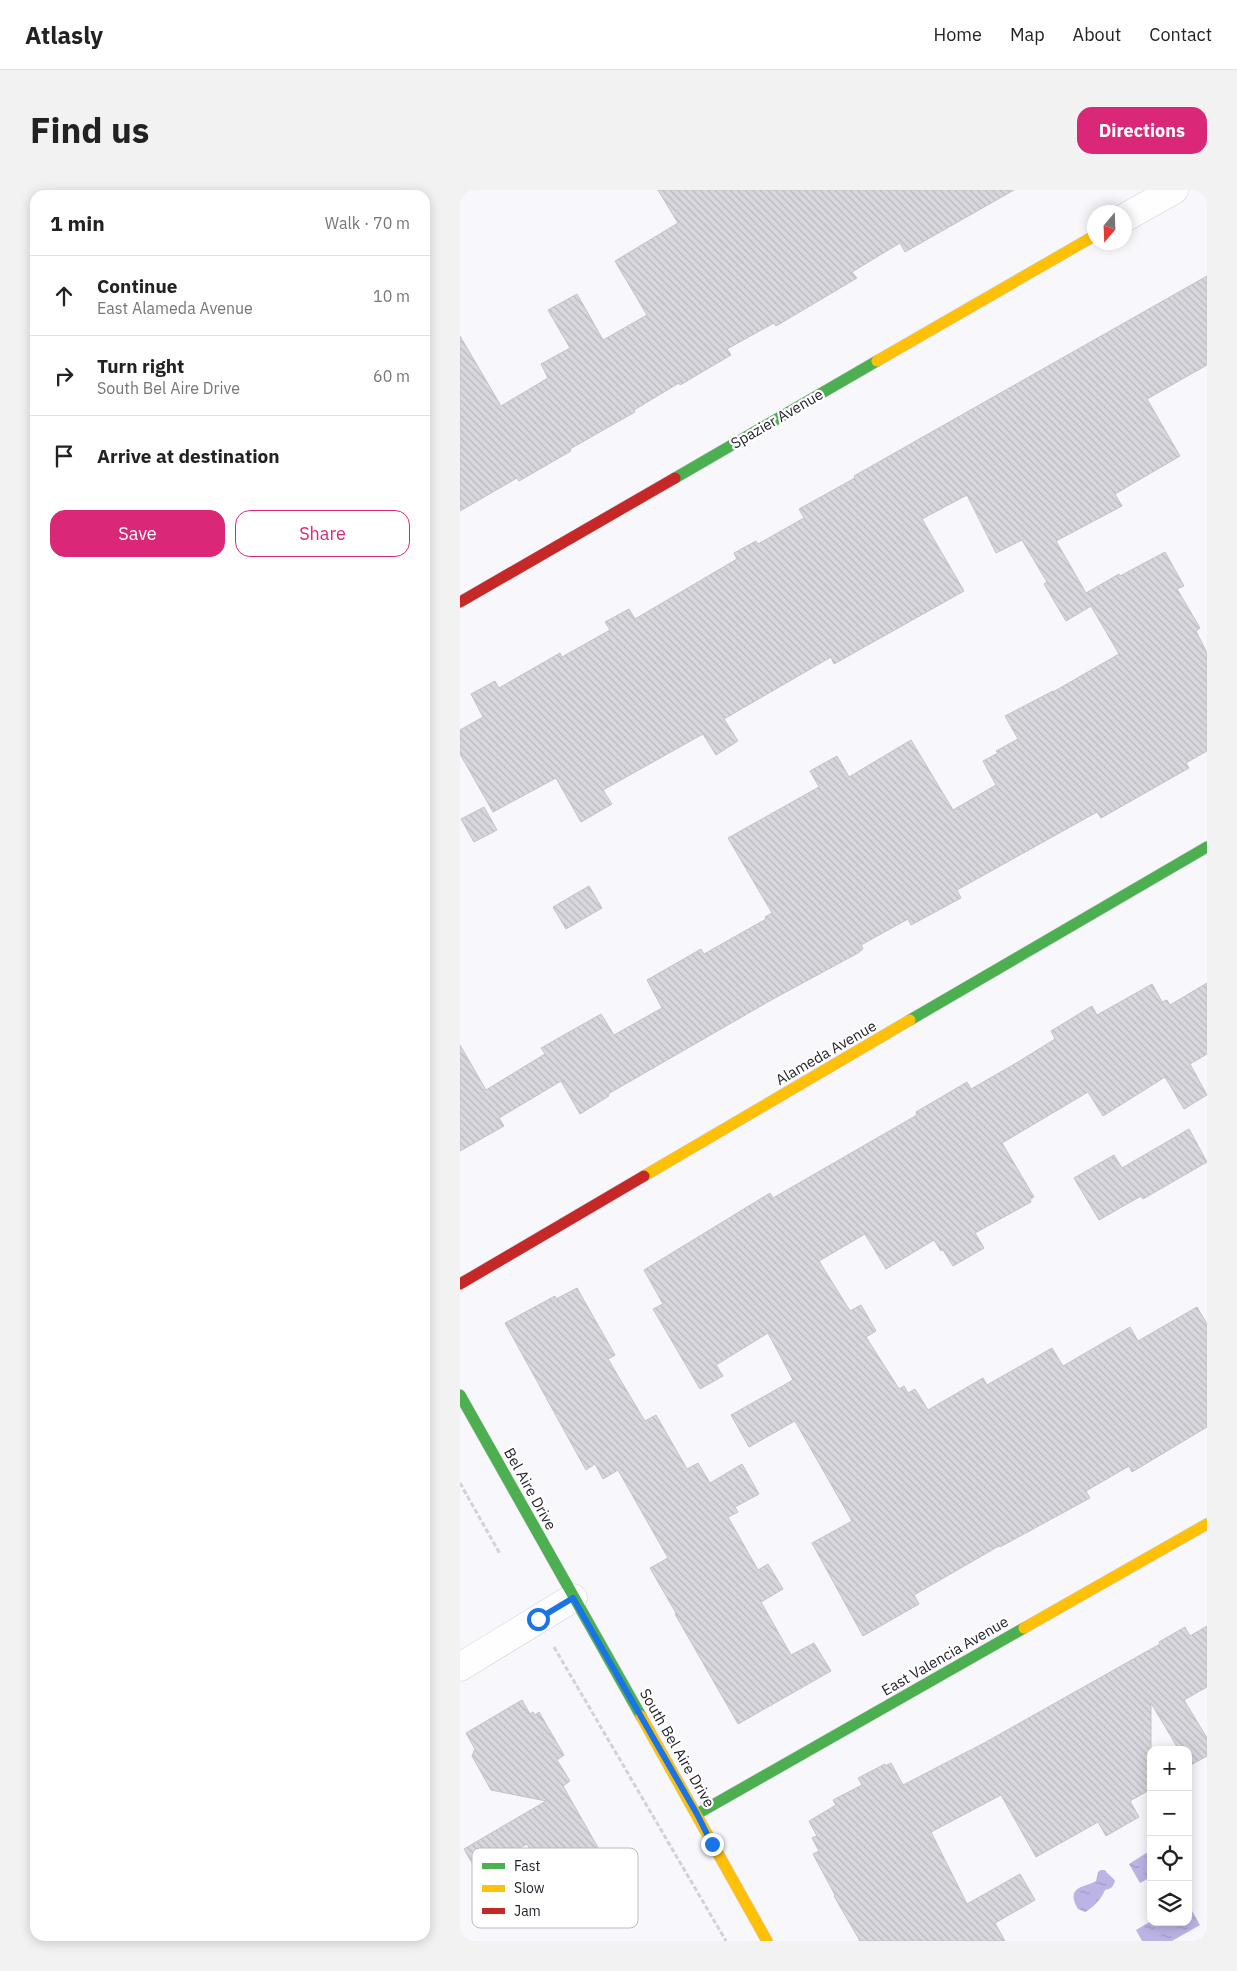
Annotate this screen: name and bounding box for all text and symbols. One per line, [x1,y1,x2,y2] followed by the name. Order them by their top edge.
[25,19,103,51] text: Atlasly
[934,23,982,46] text: Home
[1010,23,1045,46] text: Map
[1073,23,1121,46] text: About
[1149,23,1212,46] text: Contact
[30,107,149,153] text: Find us
[1077,107,1207,154] button: Directions
[1087,205,1132,250] north arrow
[50,209,105,237] text: 1 min
[325,213,410,233] text: Walk · 70 m
[97,274,177,298] text: Continue
[50,282,78,310] icon: ahead
[373,286,410,306] text: 10 m
[97,298,253,318] text: East Alameda Avenue
[97,354,184,378] text: Turn right
[50,362,78,390] icon: right
[373,366,410,386] text: 60 m
[97,378,240,398] text: South Bel Aire Drive
[727,384,826,453] street label: Spazier Avenue
[50,442,78,470] icon: arrive
[97,444,280,468] text: Arrive at destination
[50,510,225,557] button: Save
[235,510,410,557] button: Share
[772,1016,880,1089] street label: Alameda Avenue
[500,1444,561,1533] street label: Bel Aire Drive
[527,1608,550,1631] route start
[878,1612,1012,1700] street label: East Valencia Avenue
[636,1685,719,1811] street label: South Bel Aire Drive
[1147,1746,1192,1926] map controls
[1147,1746,1192,1791] button: +
[1147,1791,1192,1836] button: −
[701,1833,724,1856] route end
[1147,1836,1192,1881] button: locate
[472,1848,638,1928] legend
[514,1857,540,1875] text: Fast
[514,1879,545,1897] text: Slow
[1147,1881,1192,1926] button: layers
[514,1902,541,1920] text: Jam

